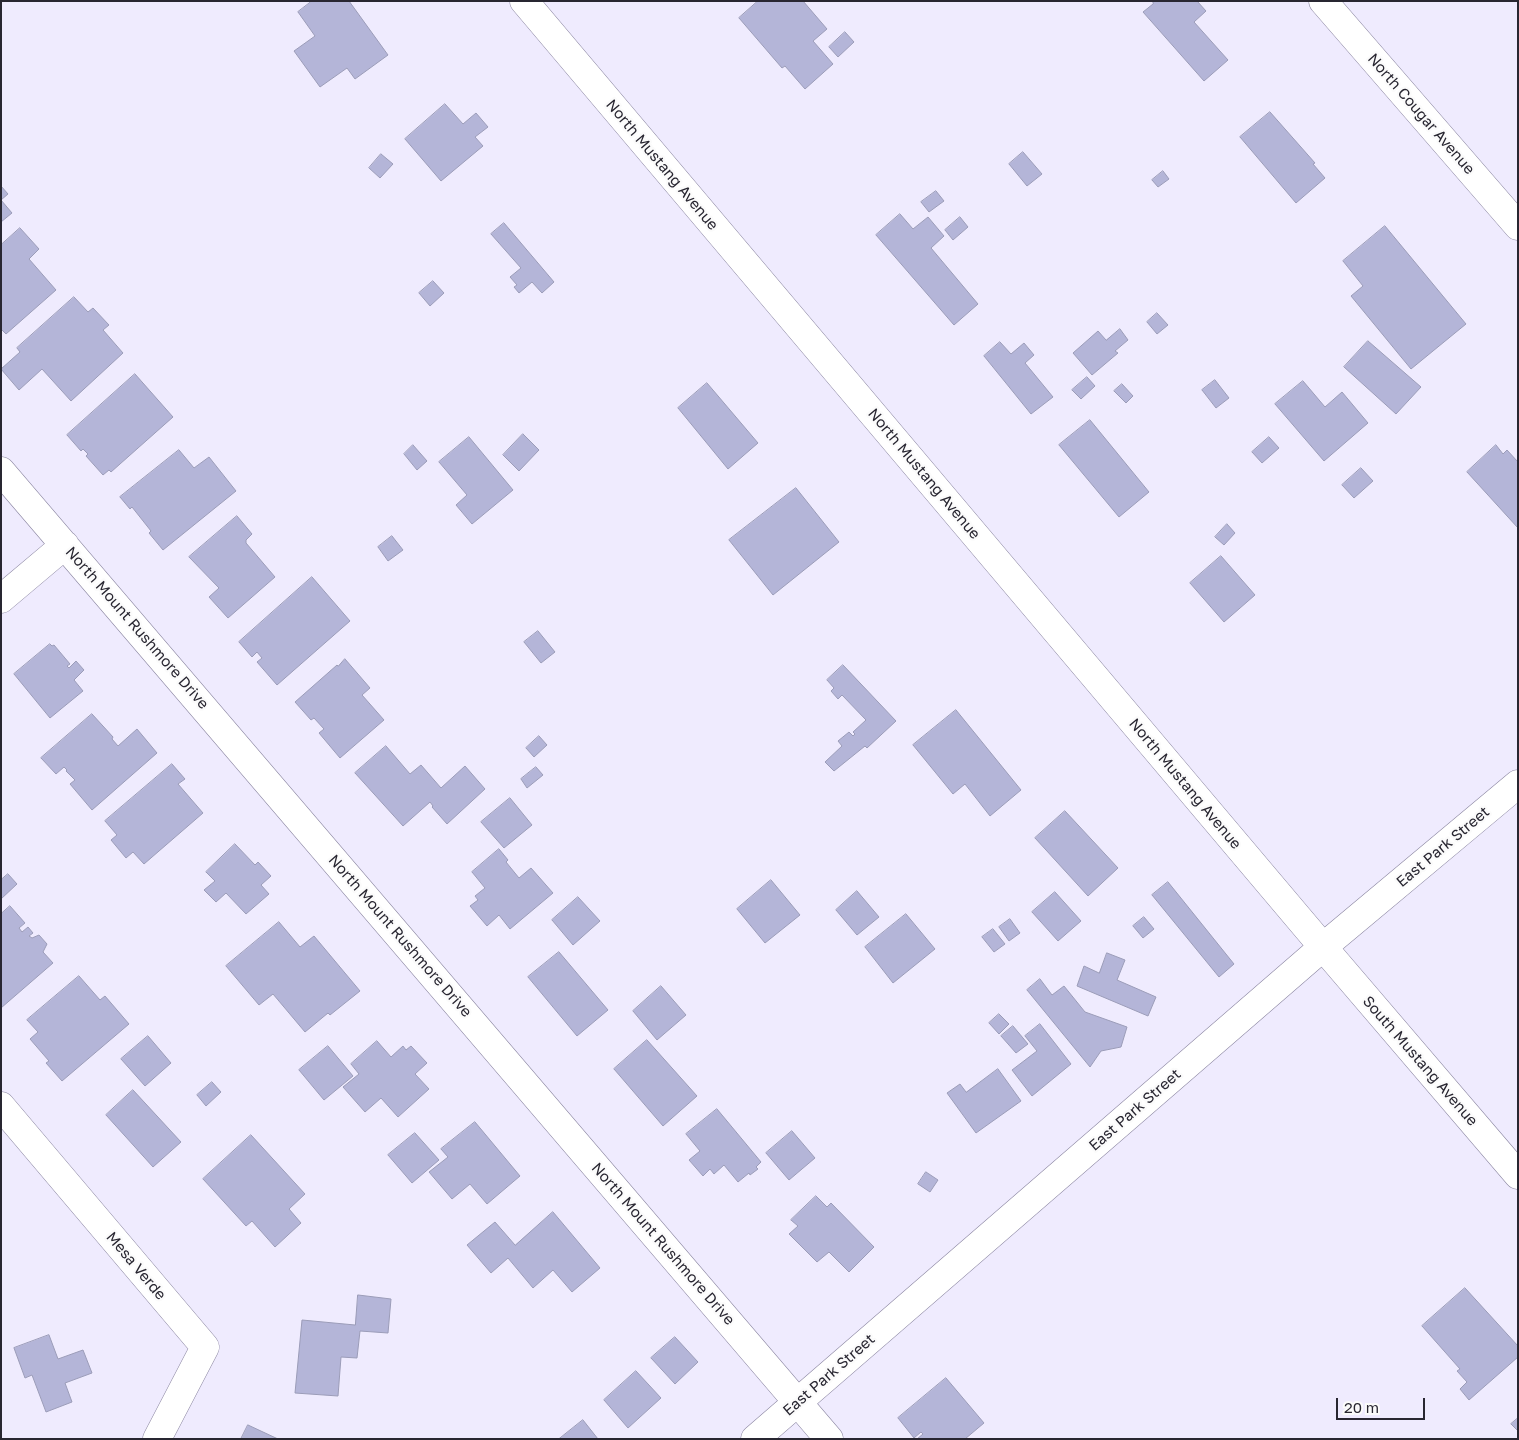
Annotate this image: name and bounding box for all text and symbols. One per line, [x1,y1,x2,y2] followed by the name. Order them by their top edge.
[1364,50,1478,178] street label: North Cougar Avenue
[602,96,722,234] street label: North Mustang Avenue
[864,405,984,543] street label: North Mustang Avenue
[62,543,212,713] street label: North Mount Rushmore Drive
[1125,715,1245,853] street label: North Mustang Avenue
[1393,803,1493,891] street label: East Park Street
[325,851,475,1021] street label: North Mount Rushmore Drive
[1359,992,1481,1130] street label: South Mustang Avenue
[1085,1065,1185,1155] street label: East Park Street
[588,1159,738,1329] street label: North Mount Rushmore Drive
[102,1228,170,1304] street label: Mesa Verde
[779,1330,879,1420] street label: East Park Street
[1339,1388,1428,1420] scale bar
[1344,1398,1379,1416] text: 20 m

